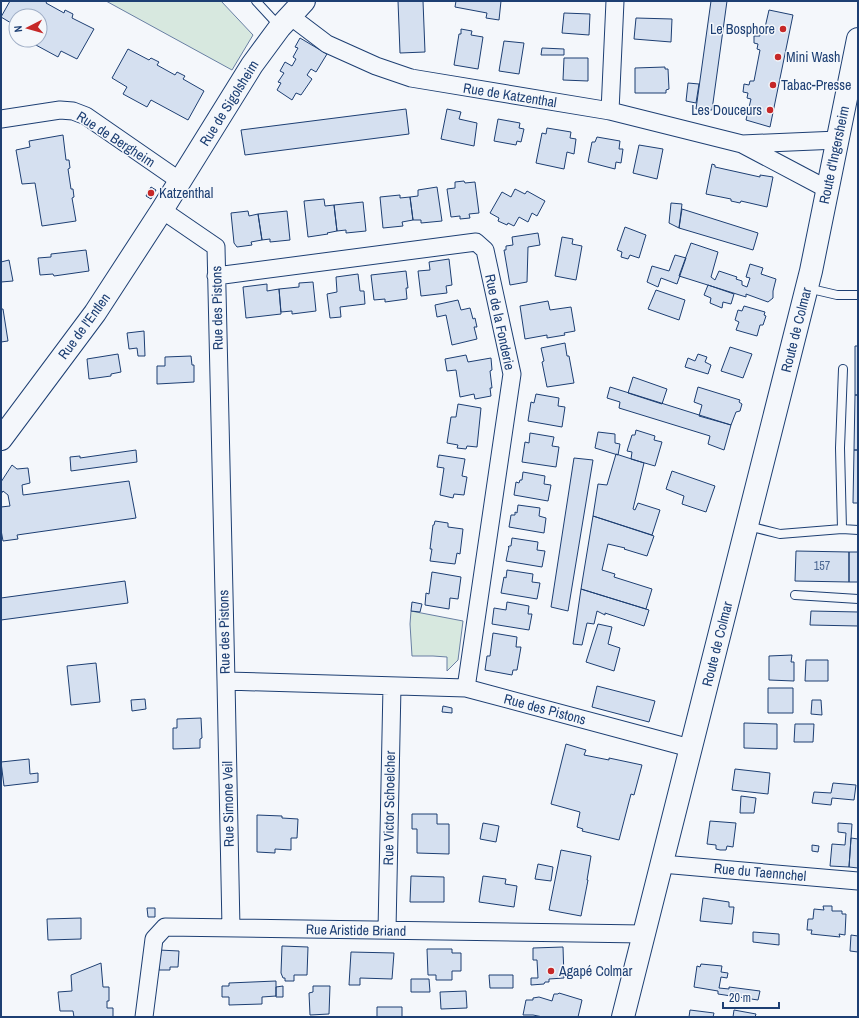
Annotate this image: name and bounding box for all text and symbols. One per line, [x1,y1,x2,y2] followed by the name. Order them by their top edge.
[8,8,48,48] north arrow
[710,20,775,38] place label: Le Bosphore
[778,24,788,34] marker: Le Bosphore
[11,25,25,33] text: N
[786,48,840,66] place label: Mini Wash
[773,52,783,62] marker: Mini Wash
[195,57,263,149] street label: Rue de Sigolsheim
[781,76,851,94] place label: Tabac-Presse
[462,79,558,111] street label: Rue de Katzenthal
[768,80,778,90] marker: Tabac-Presse
[691,101,762,119] place label: Les Douceurs
[815,104,853,206] street label: Route d'Ingersheim
[765,105,775,115] marker: Les Douceurs
[73,107,159,171] street label: Rue de Bergheim
[159,184,213,202] place label: Katzenthal
[146,188,156,198] marker: Katzenthal
[207,265,227,350] street label: Rue des Pistons
[481,272,519,372] street label: Rue de la Fonderie
[777,286,815,374] street label: Route de Colmar
[54,289,114,363] street label: Rue de l'Entlen
[814,558,831,574] house number: 157
[214,589,234,674] street label: Rue des Pistons
[698,600,736,688] street label: Route de Colmar
[502,689,588,729] street label: Rue des Pistons
[379,750,399,865] street label: Rue Victor Schoelcher
[218,761,238,847] street label: Rue Simone Veil
[713,859,807,885] street label: Rue du Taennchel
[306,920,406,940] street label: Rue Aristide Briand
[558,962,633,980] place label: Agapé Colmar
[546,966,556,976] marker: Agapé Colmar
[723,984,779,1010] scale bar
[729,990,751,1006] text: 20 m

